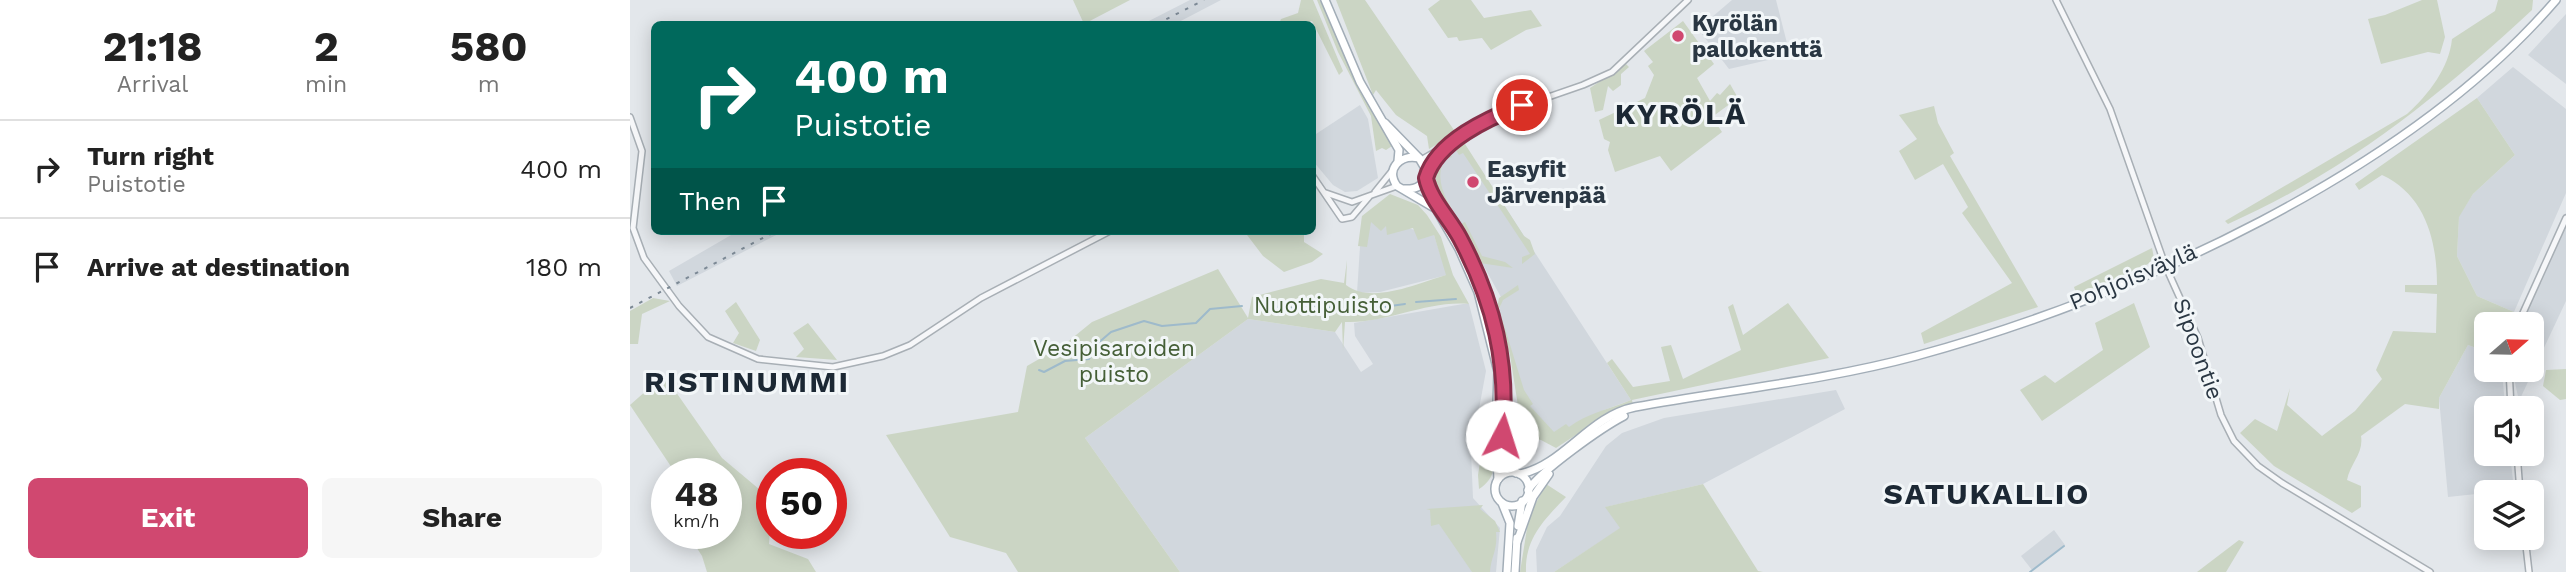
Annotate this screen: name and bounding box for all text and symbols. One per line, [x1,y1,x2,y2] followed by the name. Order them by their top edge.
[1692,10,1823,63] place label: Kyrölän pallokenttä
[102,22,203,71] text: 21:18
[314,22,339,71] text: 2
[450,22,528,71] text: 580
[1670,28,1686,44] marker: Kyrölän pallokenttä
[794,47,949,105] text: 400 m
[679,49,770,140] icon: right
[117,71,188,98] text: Arrival
[305,71,347,98] text: min
[478,71,500,98] text: m
[1492,75,1552,135] pin
[1503,86,1541,124] icon: arrive
[1615,96,1747,131] district label: KYRÖLÄ
[794,106,931,144] text: Puistotie
[87,141,214,171] text: Turn right
[28,150,66,188] icon: right
[520,154,602,184] text: 400 m
[1487,156,1607,209] place label: Easyfit Järvenpää
[87,171,186,198] text: Puistotie
[1465,174,1481,190] marker: Easyfit Järvenpää
[755,182,793,220] icon: arrive
[679,186,741,216] text: Then
[2065,238,2201,316] street label: Pohjoisväylä
[28,248,66,286] icon: arrive
[87,252,350,282] text: Arrive at destination
[526,252,602,282] text: 180 m
[1254,292,1392,319] park label: Nuottipuisto
[2167,295,2229,403] street label: Sipoontie
[2474,312,2544,382] north arrow
[2474,312,2544,550] map controls
[1033,335,1195,388] park label: Vesipisaroiden puisto
[644,364,850,399] district label: RISTINUMMI
[2474,396,2544,466] button: sound
[1465,399,1539,473] position arrow
[756,458,847,549] speed limit sign: 50
[674,473,719,515] text: 48
[1884,476,2090,511] district label: SATUKALLIO
[28,478,308,558] button: Exit
[322,478,602,558] button: Share
[2474,480,2544,550] button: layers
[673,510,720,531] text: km/h

